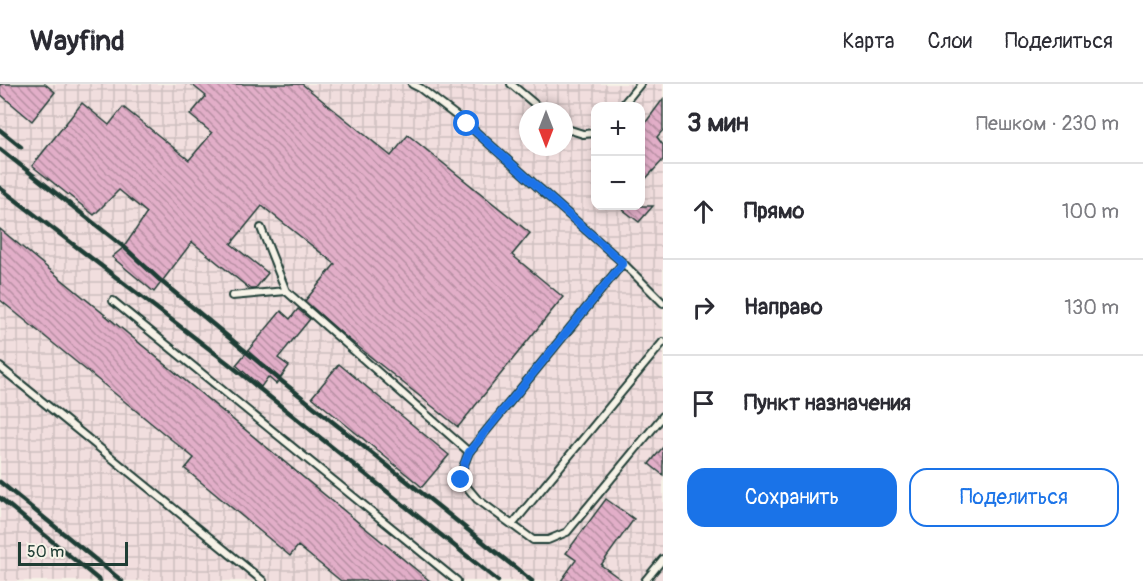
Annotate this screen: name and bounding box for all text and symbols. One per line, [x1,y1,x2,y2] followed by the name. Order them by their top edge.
[30,24,125,59] text: Wayfind
[842,28,894,55] text: Карта
[927,28,972,55] text: Слои
[1005,28,1113,55] text: Поделиться
[519,102,573,156] north arrow
[591,102,645,210] map controls
[591,102,645,156] button: +
[687,107,749,139] text: 3 мин
[453,110,479,136] route start
[976,111,1119,136] text: Пешком · 230 m
[591,156,645,210] button: −
[687,195,720,228] icon: ahead
[744,197,804,225] text: Прямо
[1062,199,1119,224] text: 100 m
[687,291,720,324] icon: right
[744,293,823,321] text: Направо
[1064,295,1119,320] text: 130 m
[687,387,720,420] icon: arrive
[744,389,911,417] text: Пункт назначения
[447,466,473,492] route end
[687,468,897,527] button: Сохранить
[909,468,1119,527] button: Поделиться
[18,539,128,566] scale bar
[27,542,64,562] text: 50 m

